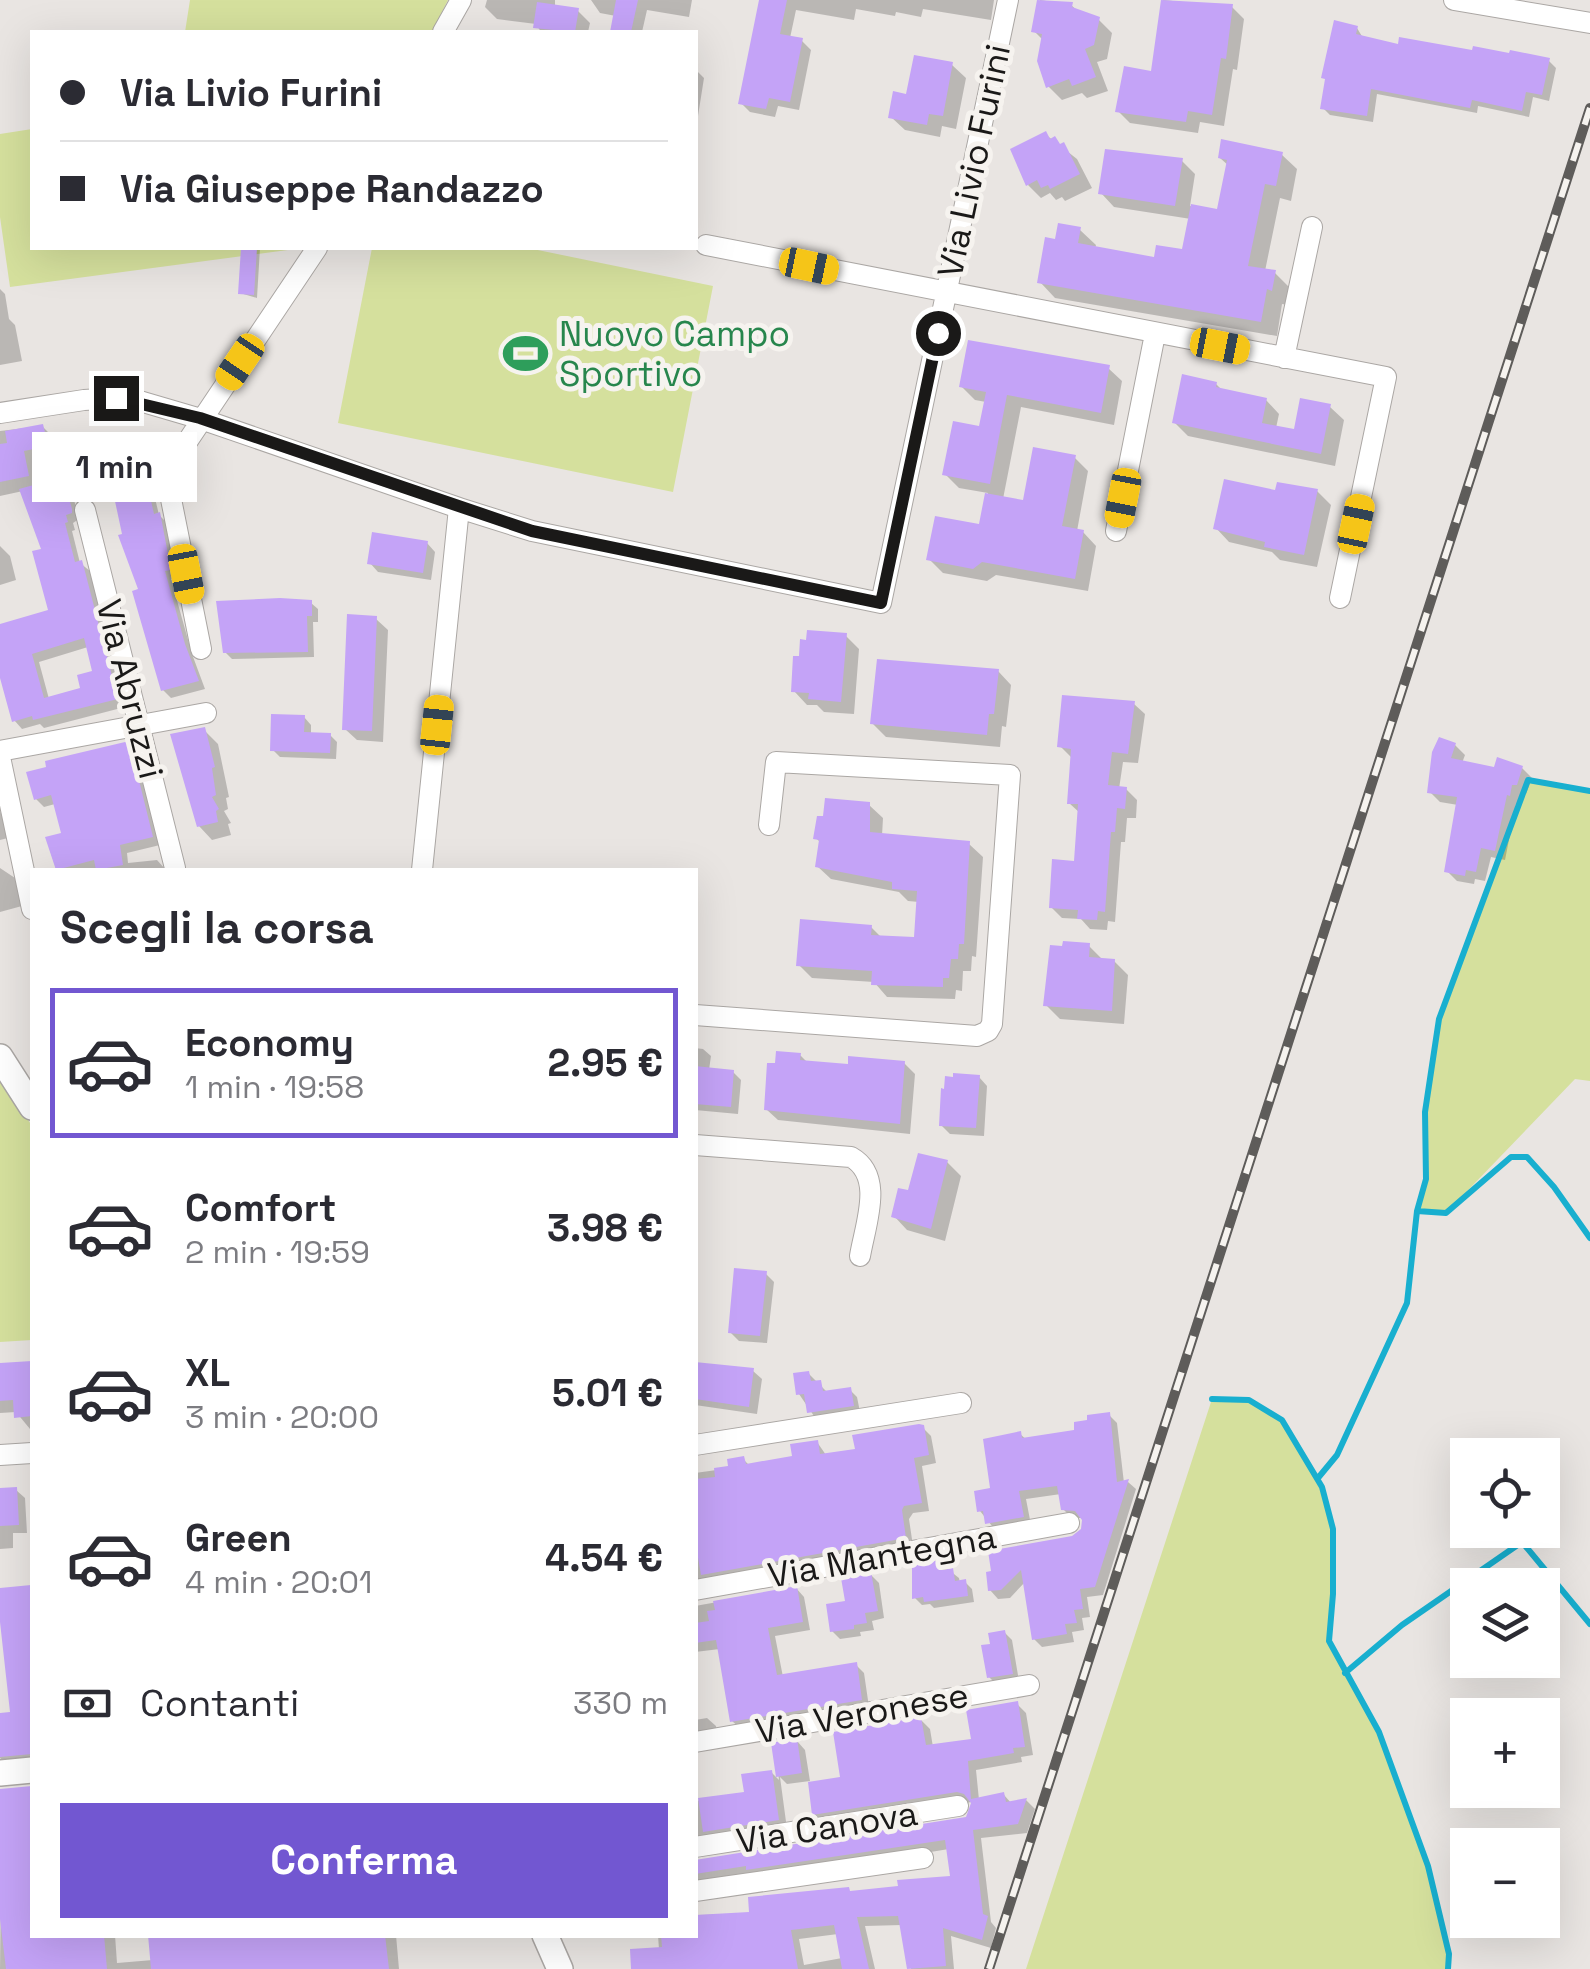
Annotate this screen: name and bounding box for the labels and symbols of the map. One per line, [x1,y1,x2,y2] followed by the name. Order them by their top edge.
[928,40,1020,282] street label: Via Livio Furini
[777,245,841,287] car
[916,311,961,356] route start
[559,312,790,396] place label: Nuovo Campo Sportivo
[1188,326,1252,366] car
[211,329,269,395] car
[502,330,550,378] sports icon: Nuovo Campo Sportivo
[94,376,139,421] route end
[34,433,198,503] callout: 1 min
[1103,466,1143,530] car
[1335,492,1377,556] car
[166,542,206,606] car
[86,595,174,783] street label: Via Abruzzi
[419,694,455,756] car
[764,1514,1000,1598] street label: Via Mantegna
[752,1673,972,1753] street label: Via Veronese
[733,1791,921,1863] street label: Via Canova

